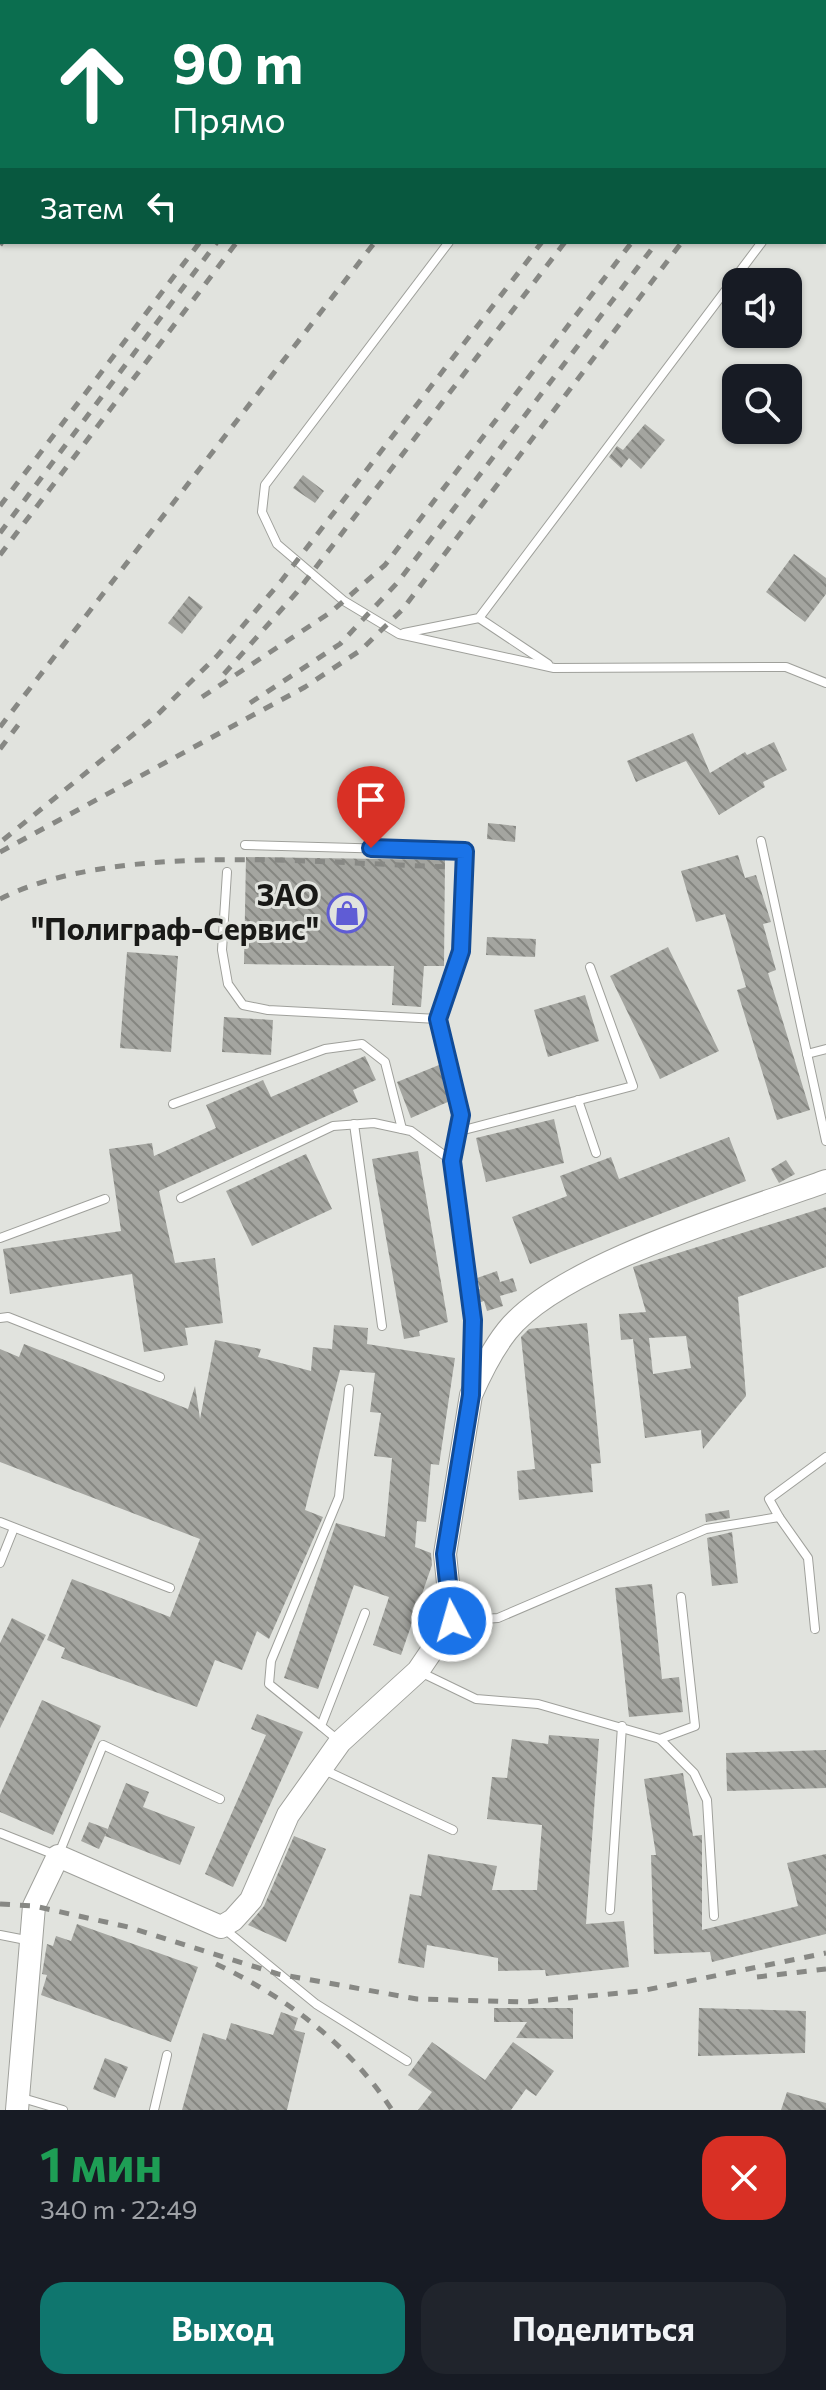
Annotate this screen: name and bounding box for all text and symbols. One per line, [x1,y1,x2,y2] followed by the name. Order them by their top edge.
[172,27,303,96] text: 90 m
[40,32,144,136] icon: ahead
[172,96,286,140] text: Прямо
[140,184,184,228] icon: left
[40,188,124,225] text: Затем
[722,268,802,444] map controls
[722,268,802,348] button: sound
[722,364,802,444] button: search
[337,766,405,848] pin
[349,778,393,822] icon: arrive
[31,875,319,946] place label: ЗАО "Полиграф-Сервис"
[326,892,368,934] shop icon: ЗАО "Полиграф-Сервис"
[410,1579,494,1663] position arrow
[40,2133,162,2192] text: 1 мин
[702,2136,786,2220] button: close
[40,2193,198,2224] text: 340 m · 22:49
[40,2282,405,2374] button: Выход
[421,2282,786,2374] button: Поделиться

